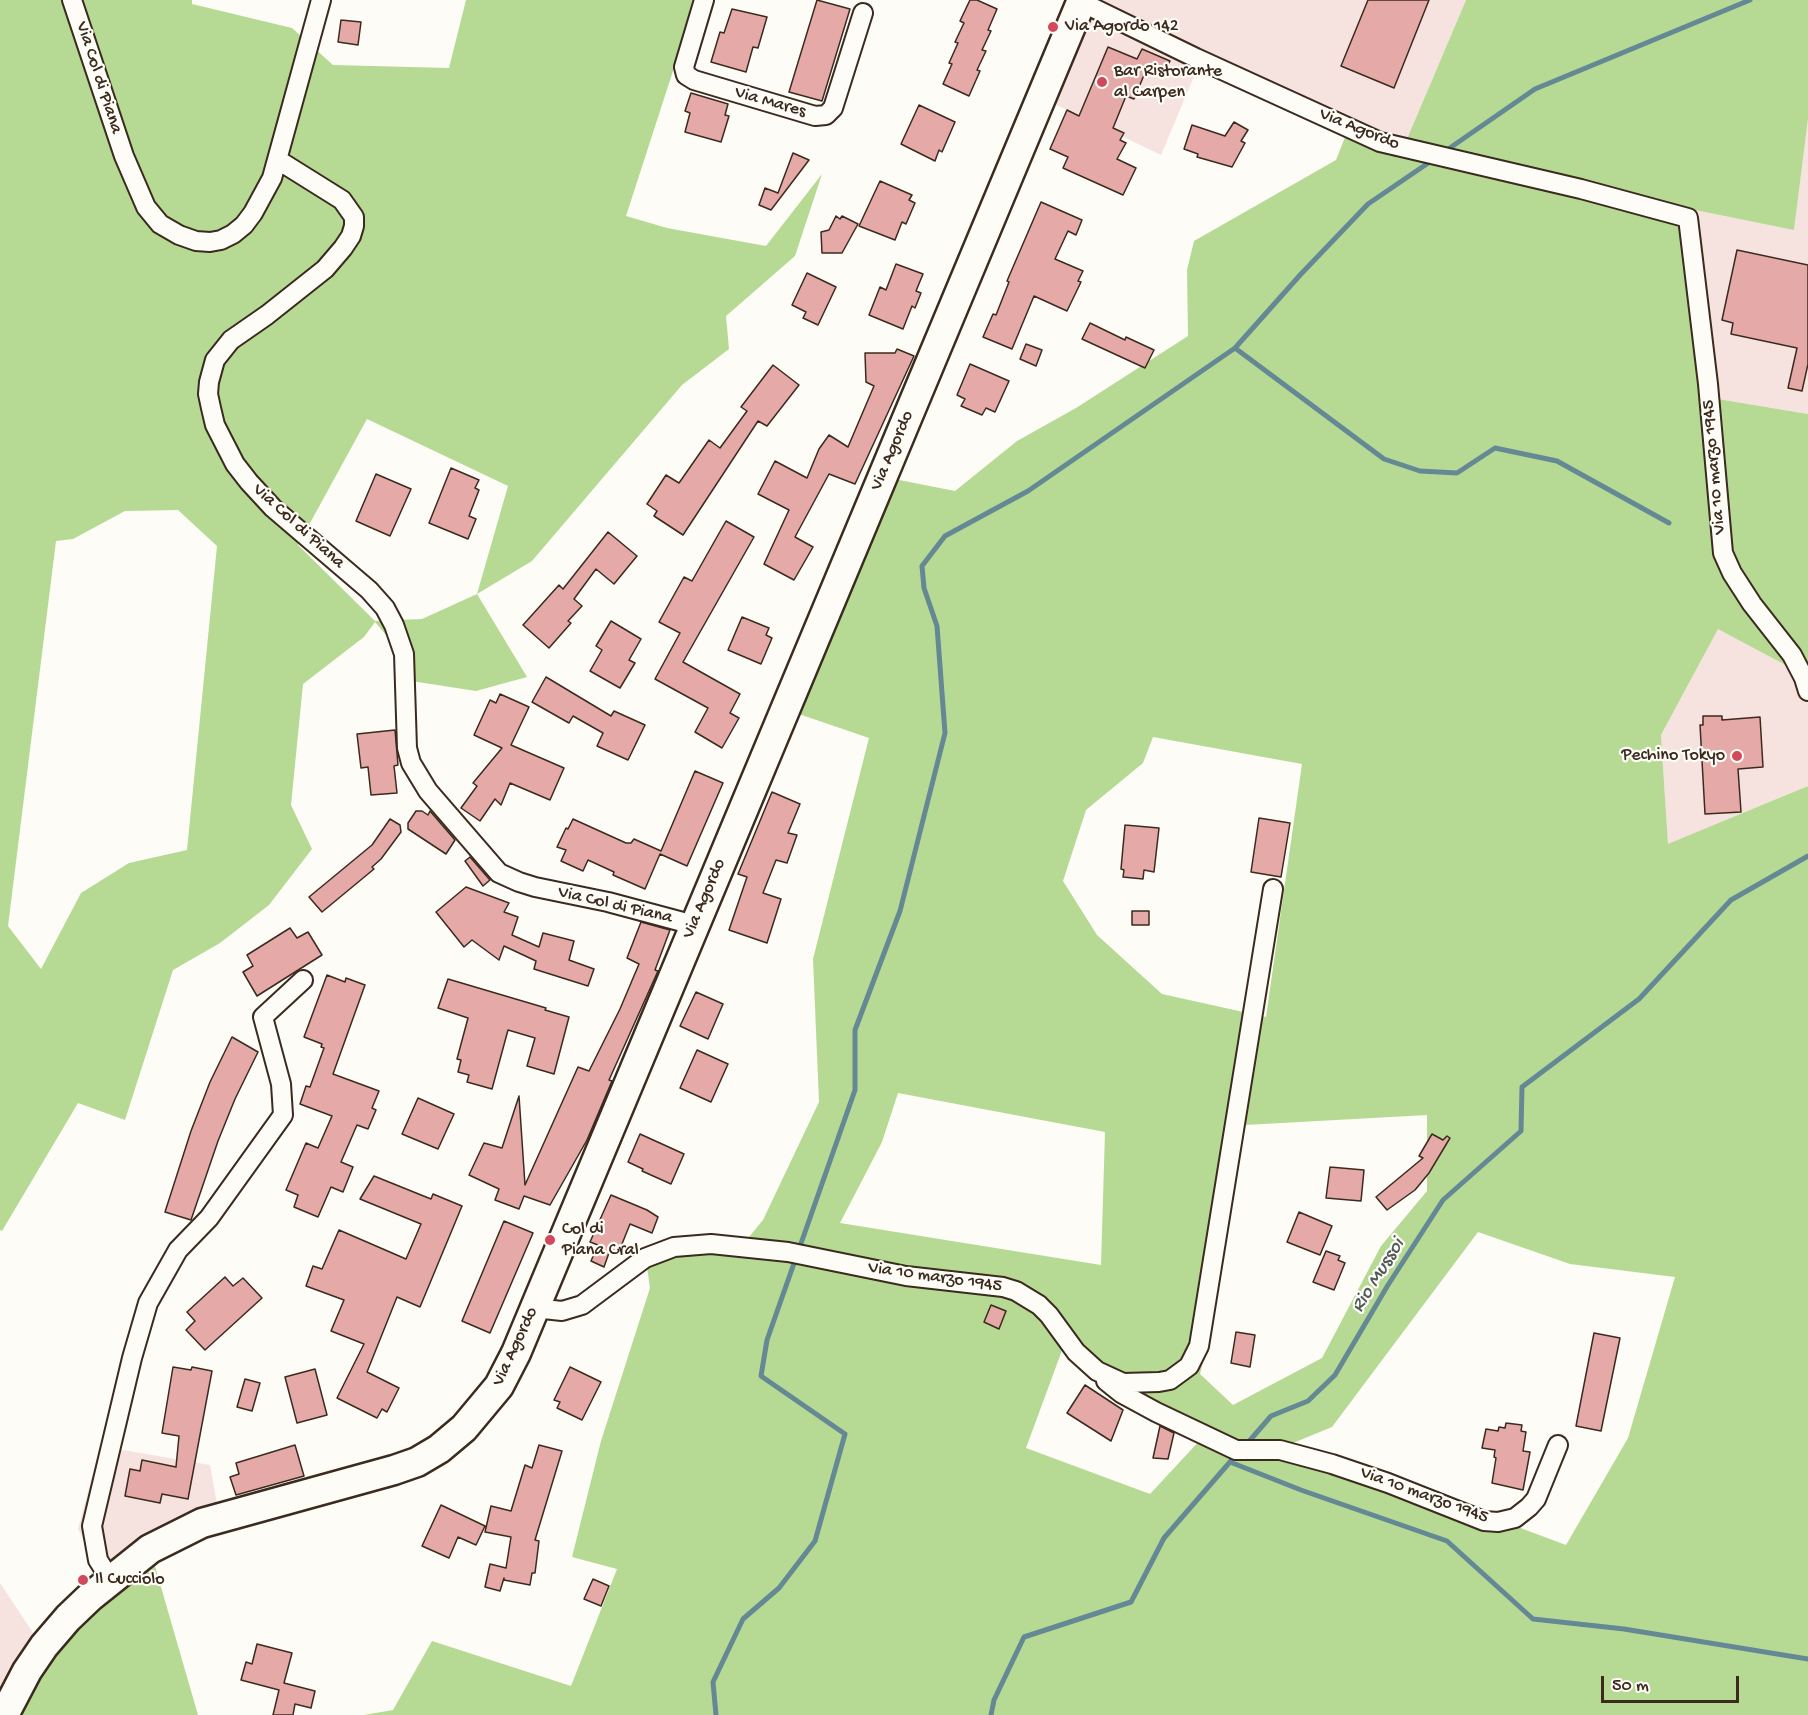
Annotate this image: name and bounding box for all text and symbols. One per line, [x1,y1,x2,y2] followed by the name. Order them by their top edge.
[1065,16,1179,38] place label: Via Agordo 142
[70,19,126,137] street label: Via Col di Piana
[1046,20,1060,34] marker: Via Agordo 142
[1114,61,1222,104] place label: Bar Ristorante al Carpen
[1095,75,1109,89] marker: Bar Ristorante al Carpen
[732,83,808,123] street label: Via Mares
[1316,104,1402,156] street label: Via Agordo
[1698,399,1732,535] street label: Via 10 marzo 1945
[867,408,919,494] street label: Via Agordo
[247,480,349,574] street label: Via Col di Piana
[1621,745,1725,767] place label: Pechino Tokyo
[1730,749,1744,763] marker: Pechino Tokyo
[679,856,731,942] street label: Via Agordo
[556,882,674,930] street label: Via Col di Piana
[562,1219,639,1262] place label: Col di Piana Cral
[543,1233,557,1247] marker: Col di Piana Cral
[1347,1235,1411,1317] water label: Rio Mussoi
[867,1258,1003,1298] street label: Via 10 marzo 1945
[488,1304,544,1390] street label: Via Agordo
[1357,1463,1491,1529] street label: Via 10 marzo 1945
[95,1569,165,1591] place label: Il Cucciolo
[76,1573,90,1587] marker: Il Cucciolo
[1604,1664,1742,1702] scale bar
[1612,1676,1649,1697] text: 50 m

